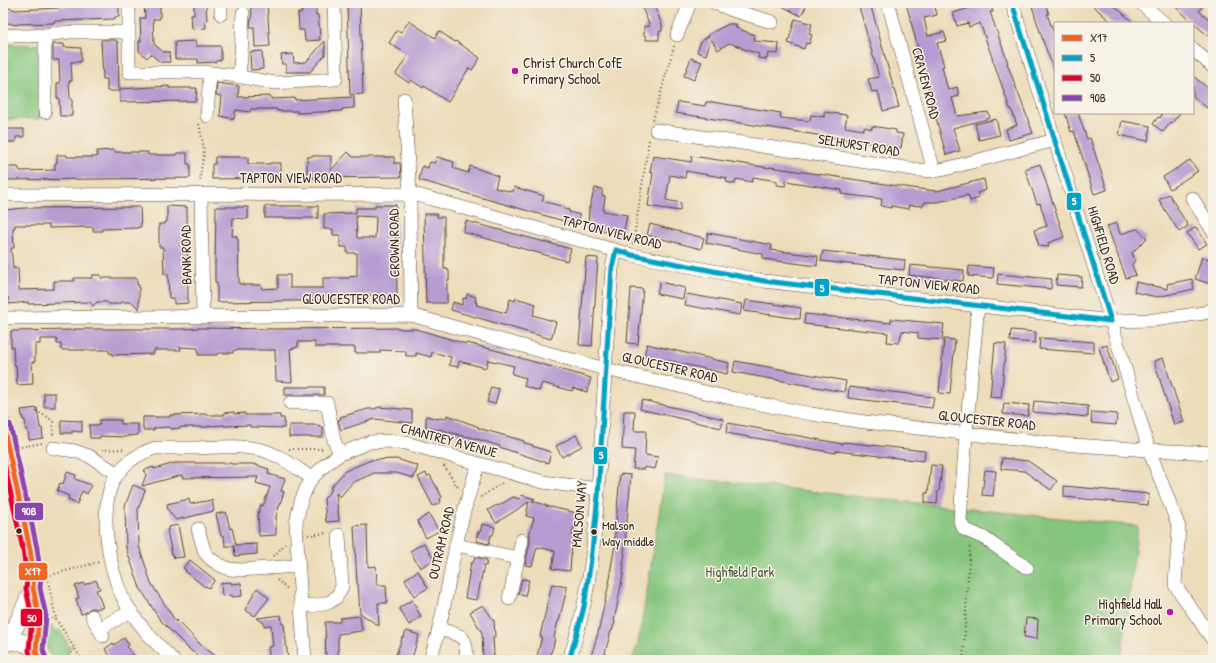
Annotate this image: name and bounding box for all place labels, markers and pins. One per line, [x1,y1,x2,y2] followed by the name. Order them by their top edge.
[523,53,622,89] place label: Christ Church CofE Primary School
[510,66,520,76] marker: Christ Church CofE Primary School
[602,516,654,550] place label: Malson Way middle
[14,526,24,536] unlabelled marker
[589,527,599,537] marker: Malson Way middle
[1084,594,1163,630] place label: Highfield Hall Primary School
[1165,607,1175,617] marker: Highfield Hall Primary School

